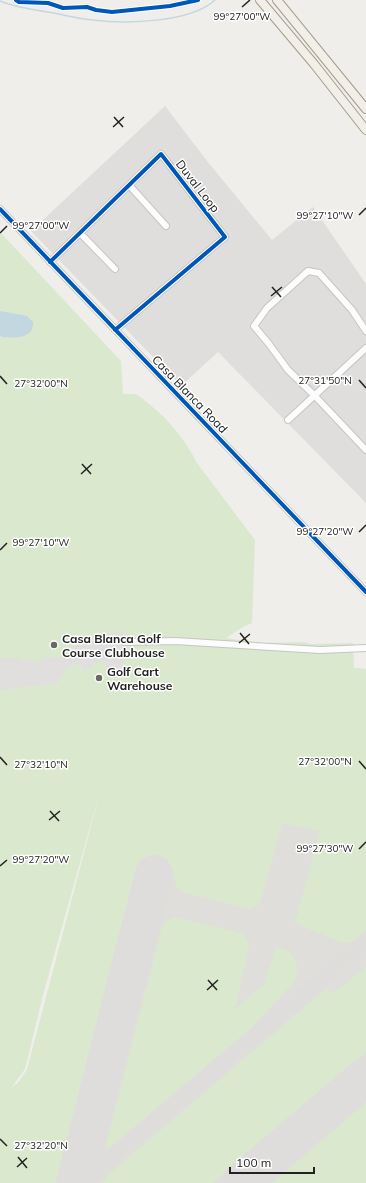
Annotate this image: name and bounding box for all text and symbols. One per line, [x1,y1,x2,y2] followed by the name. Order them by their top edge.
[214,10,270,23] text: 99°27'00"W
[173,157,223,215] street label: Duval Loop
[297,209,353,222] text: 99°27'10"W
[13,219,69,232] text: 99°27'00"W
[149,352,231,436] street label: Casa Blanca Road
[298,374,352,387] text: 27°31'50"N
[14,377,68,390] text: 27°32'00"N
[297,525,353,538] text: 99°27'20"W
[13,536,69,549] text: 99°27'10"W
[62,631,165,660] place label: Casa Blanca Golf Course Clubhouse
[49,640,59,650] marker: Casa Blanca Golf Course Clubhouse
[107,664,173,693] place label: Golf Cart Warehouse
[94,673,104,683] marker: Golf Cart Warehouse
[298,755,352,768] text: 27°32'00"N
[14,758,68,771] text: 27°32'10"N
[297,842,353,855] text: 99°27'30"W
[13,853,69,866] text: 99°27'20"W
[14,1139,68,1152] text: 27°32'20"N
[230,1149,314,1175] scale bar
[236,1155,271,1170] text: 100 m

